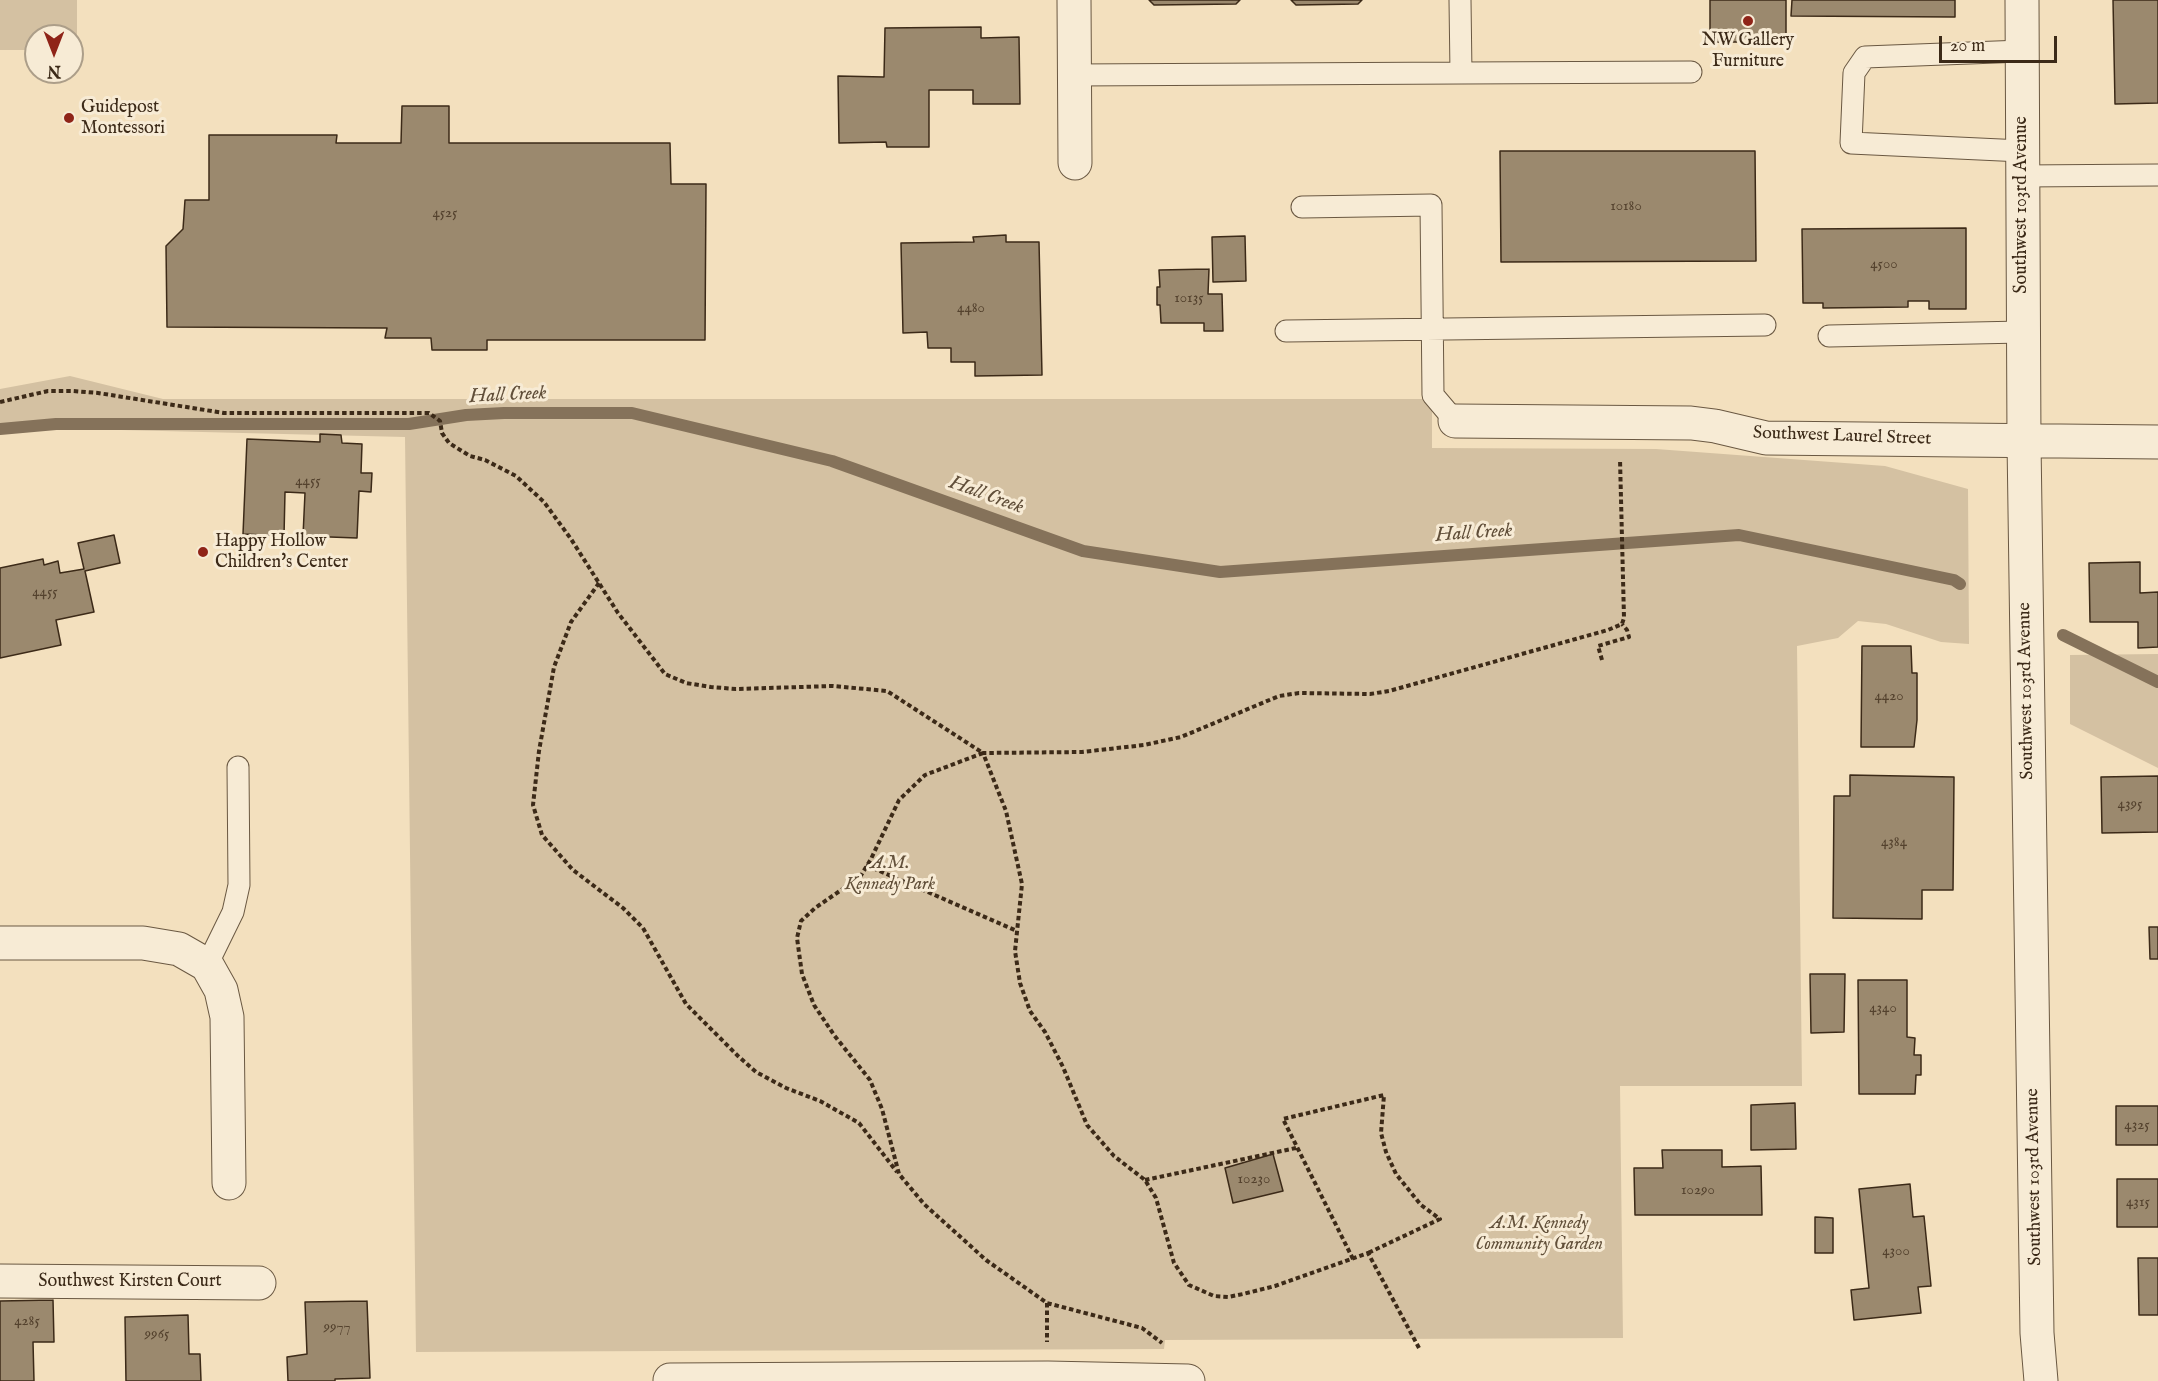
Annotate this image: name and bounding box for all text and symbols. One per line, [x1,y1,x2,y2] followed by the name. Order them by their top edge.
[1741,14,1755,28] marker: NW Gallery Furniture
[24,24,84,84] north arrow
[1942,24,2060,62] scale bar
[1702,30,1794,72] place label: NW Gallery Furniture
[1950,35,1985,58] text: 20 m
[47,60,61,80] text: N
[81,97,165,140] place label: Guidepost Montessori
[62,111,76,125] marker: Guidepost Montessori
[2011,116,2033,294] street label: Southwest 103rd Avenue
[1610,198,1642,216] house number: 10180
[432,205,458,223] house number: 4525
[1870,256,1898,274] house number: 4500
[1174,290,1204,308] house number: 10135
[957,300,985,318] house number: 4480
[469,382,547,410] water label: Hall Creek
[1752,423,1932,451] street label: Southwest Laurel Street
[946,472,1026,520] water label: Hall Creek
[295,473,321,491] house number: 4455
[1435,519,1513,549] water label: Hall Creek
[215,531,348,574] place label: Happy Hollow Children's Center
[196,545,210,559] marker: Happy Hollow Children's Center
[32,584,58,602] house number: 4455
[2015,602,2039,780] street label: Southwest 103rd Avenue
[1874,688,1904,706] house number: 4420
[2118,796,2142,814] house number: 4395
[1881,834,1907,852] house number: 4384
[845,853,935,896] park label: A.M. Kennedy Park
[1869,1000,1897,1018] house number: 4340
[2023,1088,2047,1266] street label: Southwest 103rd Avenue
[2124,1117,2150,1135] house number: 4325
[1238,1171,1270,1189] house number: 10230
[1681,1182,1715,1200] house number: 10290
[2126,1194,2150,1212] house number: 4315
[1475,1213,1603,1256] park label: A.M. Kennedy Community Garden
[1882,1243,1910,1261] house number: 4300
[38,1271,222,1293] street label: Southwest Kirsten Court
[14,1313,40,1331] house number: 4285
[323,1319,351,1337] house number: 9977
[145,1326,169,1344] house number: 9965

